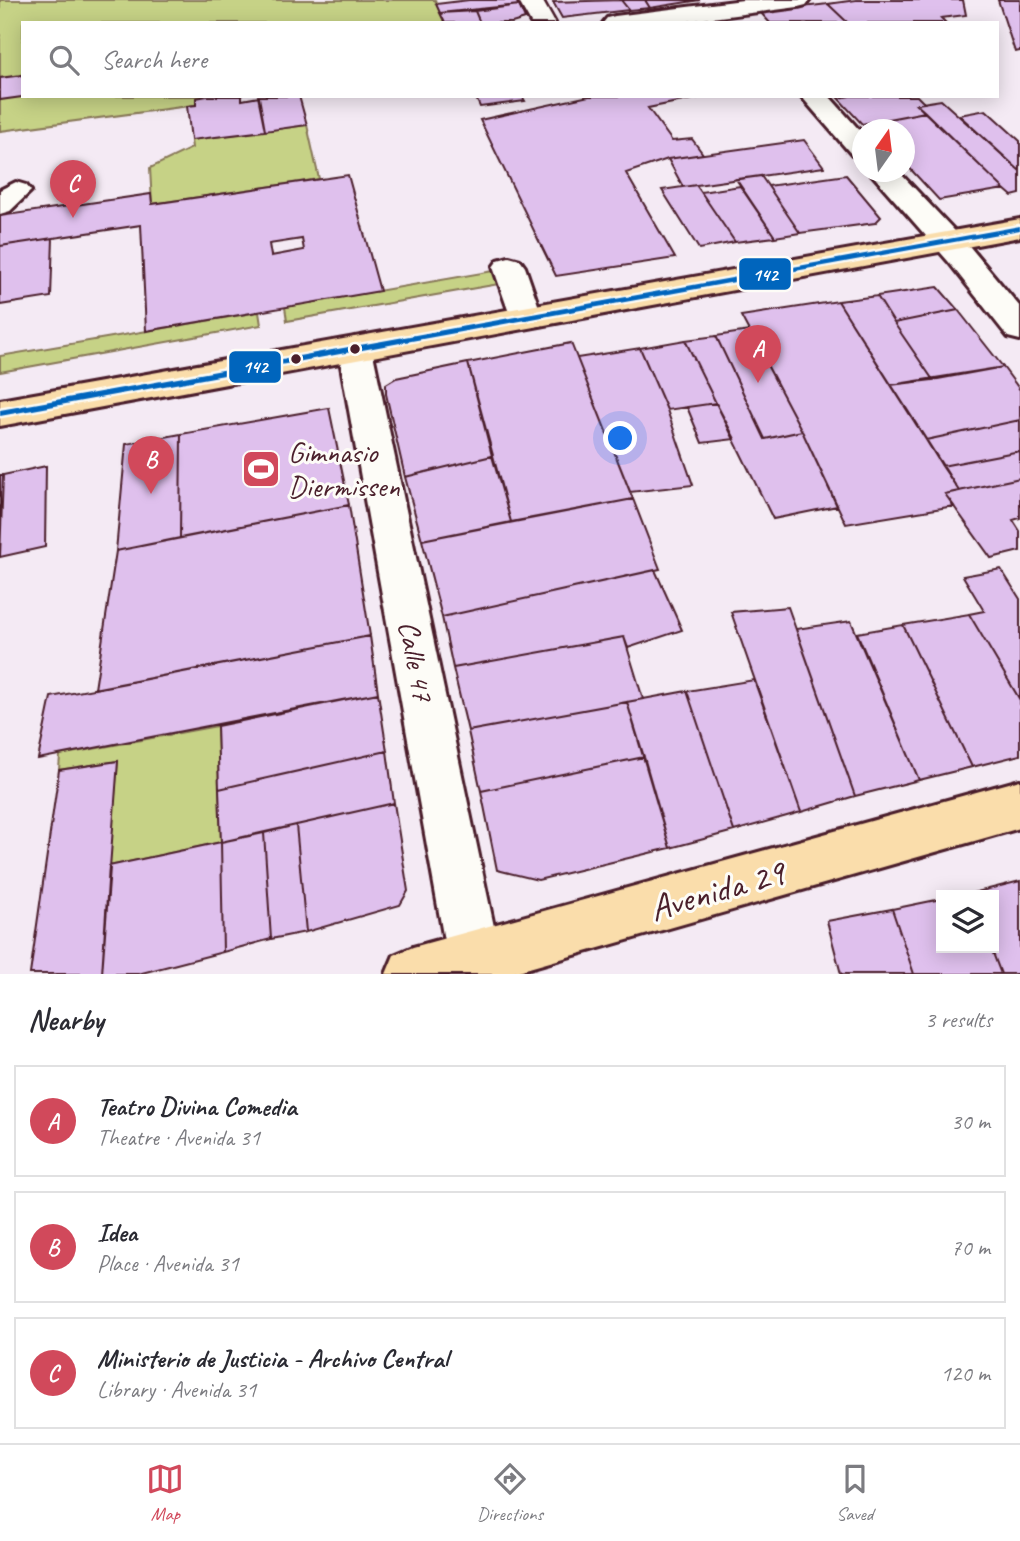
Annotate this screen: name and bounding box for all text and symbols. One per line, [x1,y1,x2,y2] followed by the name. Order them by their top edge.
[21,21,999,98] search box
[45,41,83,79] icon: search
[101,43,207,76] text: Search here
[852,119,915,182] north arrow
[50,160,96,218] pin: C
[738,257,792,291] line badge: 142
[752,263,780,287] text: 142
[735,325,781,383] pin: A
[348,342,362,356] unlabelled marker
[228,350,282,384] line badge: 142
[289,352,303,366] unlabelled marker
[242,355,270,379] text: 142
[603,421,637,455] your location
[288,433,400,505] place label: Gimnasio Diermissen
[128,436,174,494] pin: B
[240,448,282,490] sports icon: Gimnasio Diermissen
[390,617,443,706] street label: Calle 47
[644,847,793,932] street label: Avenida 29
[936,890,999,953] map controls
[936,890,999,953] button: layers
[28,1001,104,1039] text: Nearby
[925,1005,992,1034] text: 3 results
[97,1090,297,1123] text: Teatro Divina Comedia
[47,1107,59,1136] text: A
[951,1107,990,1136] text: 30 m
[97,1123,260,1152] text: Theatre · Avenida 31
[97,1216,137,1249] text: Idea
[47,1233,59,1262] text: B
[951,1233,990,1262] text: 70 m
[97,1249,239,1278] text: Place · Avenida 31
[97,1342,448,1375] text: Ministerio de Justicia - Archivo Central
[48,1359,58,1388] text: C
[941,1359,990,1388] text: 120 m
[97,1375,256,1404] text: Library · Avenida 31
[146,1460,184,1526] tab: Map
[477,1460,543,1526] tab: Directions
[836,1460,874,1526] tab: Saved

